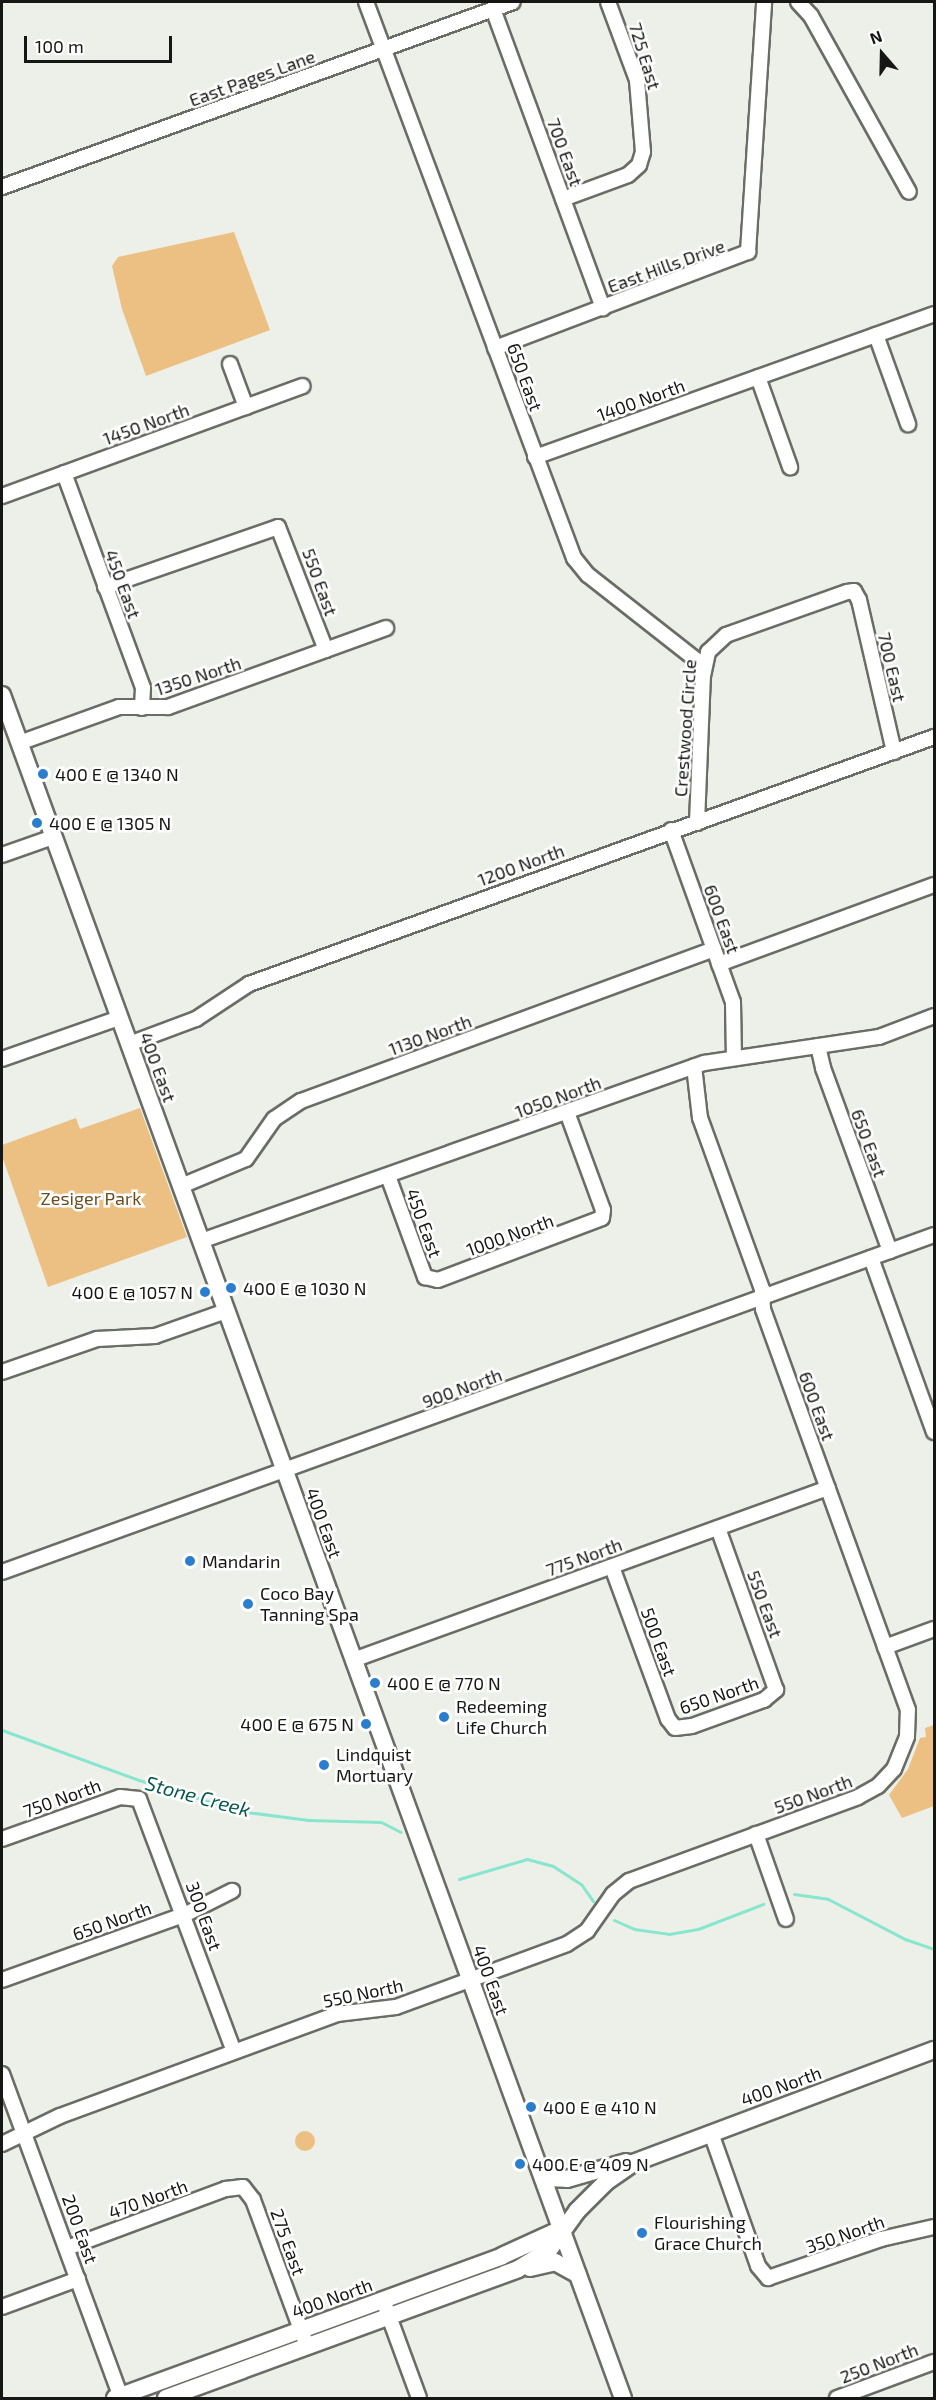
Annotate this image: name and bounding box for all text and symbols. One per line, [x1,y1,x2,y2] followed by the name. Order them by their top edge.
[625,20,665,92] street label: 725 East
[27,24,176,62] scale bar
[852,24,912,84] north arrow
[867,26,884,48] text: N
[35,35,84,57] text: 100 m
[186,45,318,111] street label: East Pages Lane
[543,115,587,189] street label: 700 East
[604,235,728,297] street label: East Hills Drive
[503,340,547,414] street label: 650 East
[594,374,688,426] street label: 1400 North
[100,398,192,450] street label: 1450 North
[298,545,342,619] street label: 550 East
[101,547,145,621] street label: 450 East
[874,630,910,704] street label: 700 East
[152,652,244,700] street label: 1350 North
[669,658,701,798] street label: Crestwood Circle
[55,763,179,785] place label: 400 E @ 1340 N
[36,767,50,781] marker: 400 E @ 1340 N
[49,812,171,834] place label: 400 E @ 1305 N
[30,816,44,830] marker: 400 E @ 1305 N
[475,839,567,891] street label: 1200 North
[700,881,744,957] street label: 600 East
[386,1010,474,1060] street label: 1130 North
[135,1029,181,1105] street label: 400 East
[512,1071,604,1123] street label: 1050 North
[847,1106,891,1180] street label: 650 East
[402,1186,446,1260] street label: 450 East
[40,1187,142,1209] park label: Zesiger Park
[463,1209,557,1261] street label: 1000 North
[243,1277,366,1299] place label: 400 E @ 1030 N
[72,1281,193,1303] place label: 400 E @ 1057 N
[224,1281,238,1295] marker: 400 E @ 1030 N
[198,1285,212,1299] marker: 400 E @ 1057 N
[419,1364,505,1412] street label: 900 North
[795,1368,839,1444] street label: 600 East
[301,1485,347,1561] street label: 400 East
[543,1533,625,1581] street label: 775 North
[202,1550,280,1572] place label: Mandarin
[183,1554,197,1568] marker: Mandarin
[743,1567,787,1641] street label: 550 East
[260,1583,359,1626] place label: Coco Bay Tanning Spa
[241,1597,255,1611] marker: Coco Bay Tanning Spa
[637,1605,681,1679] street label: 500 East
[677,1671,761,1719] street label: 650 North
[387,1672,501,1694] place label: 400 E @ 770 N
[368,1676,382,1690] marker: 400 E @ 770 N
[456,1696,547,1738] place label: Redeeming Life Church
[437,1710,451,1724] marker: Redeeming Life Church
[240,1713,354,1735] place label: 400 E @ 675 N
[359,1717,373,1731] marker: 400 E @ 675 N
[336,1744,413,1786] place label: Lindquist Mortuary
[317,1758,331,1772] marker: Lindquist Mortuary
[143,1770,253,1822] water label: Stone Creek
[771,1770,855,1818] street label: 550 North
[20,1774,104,1822] street label: 750 North
[182,1879,226,1953] street label: 300 East
[70,1897,154,1945] street label: 650 North
[468,1942,514,2018] street label: 400 East
[321,1974,405,2012] street label: 550 North
[738,2061,824,2111] street label: 400 North
[543,2096,657,2118] place label: 400 E @ 410 N
[524,2100,538,2114] marker: 400 E @ 410 N
[532,2153,649,2175] place label: 400 E @ 409 N
[513,2157,527,2171] marker: 400 E @ 409 N
[105,2175,191,2223] street label: 470 North
[58,2192,102,2266] street label: 200 East
[266,2206,310,2278] street label: 275 East
[803,2210,887,2258] street label: 350 North
[654,2212,762,2254] place label: Flourishing Grace Church
[635,2226,649,2240] marker: Flourishing Grace Church
[289,2273,375,2323] street label: 400 North
[837,2338,921,2388] street label: 250 North

